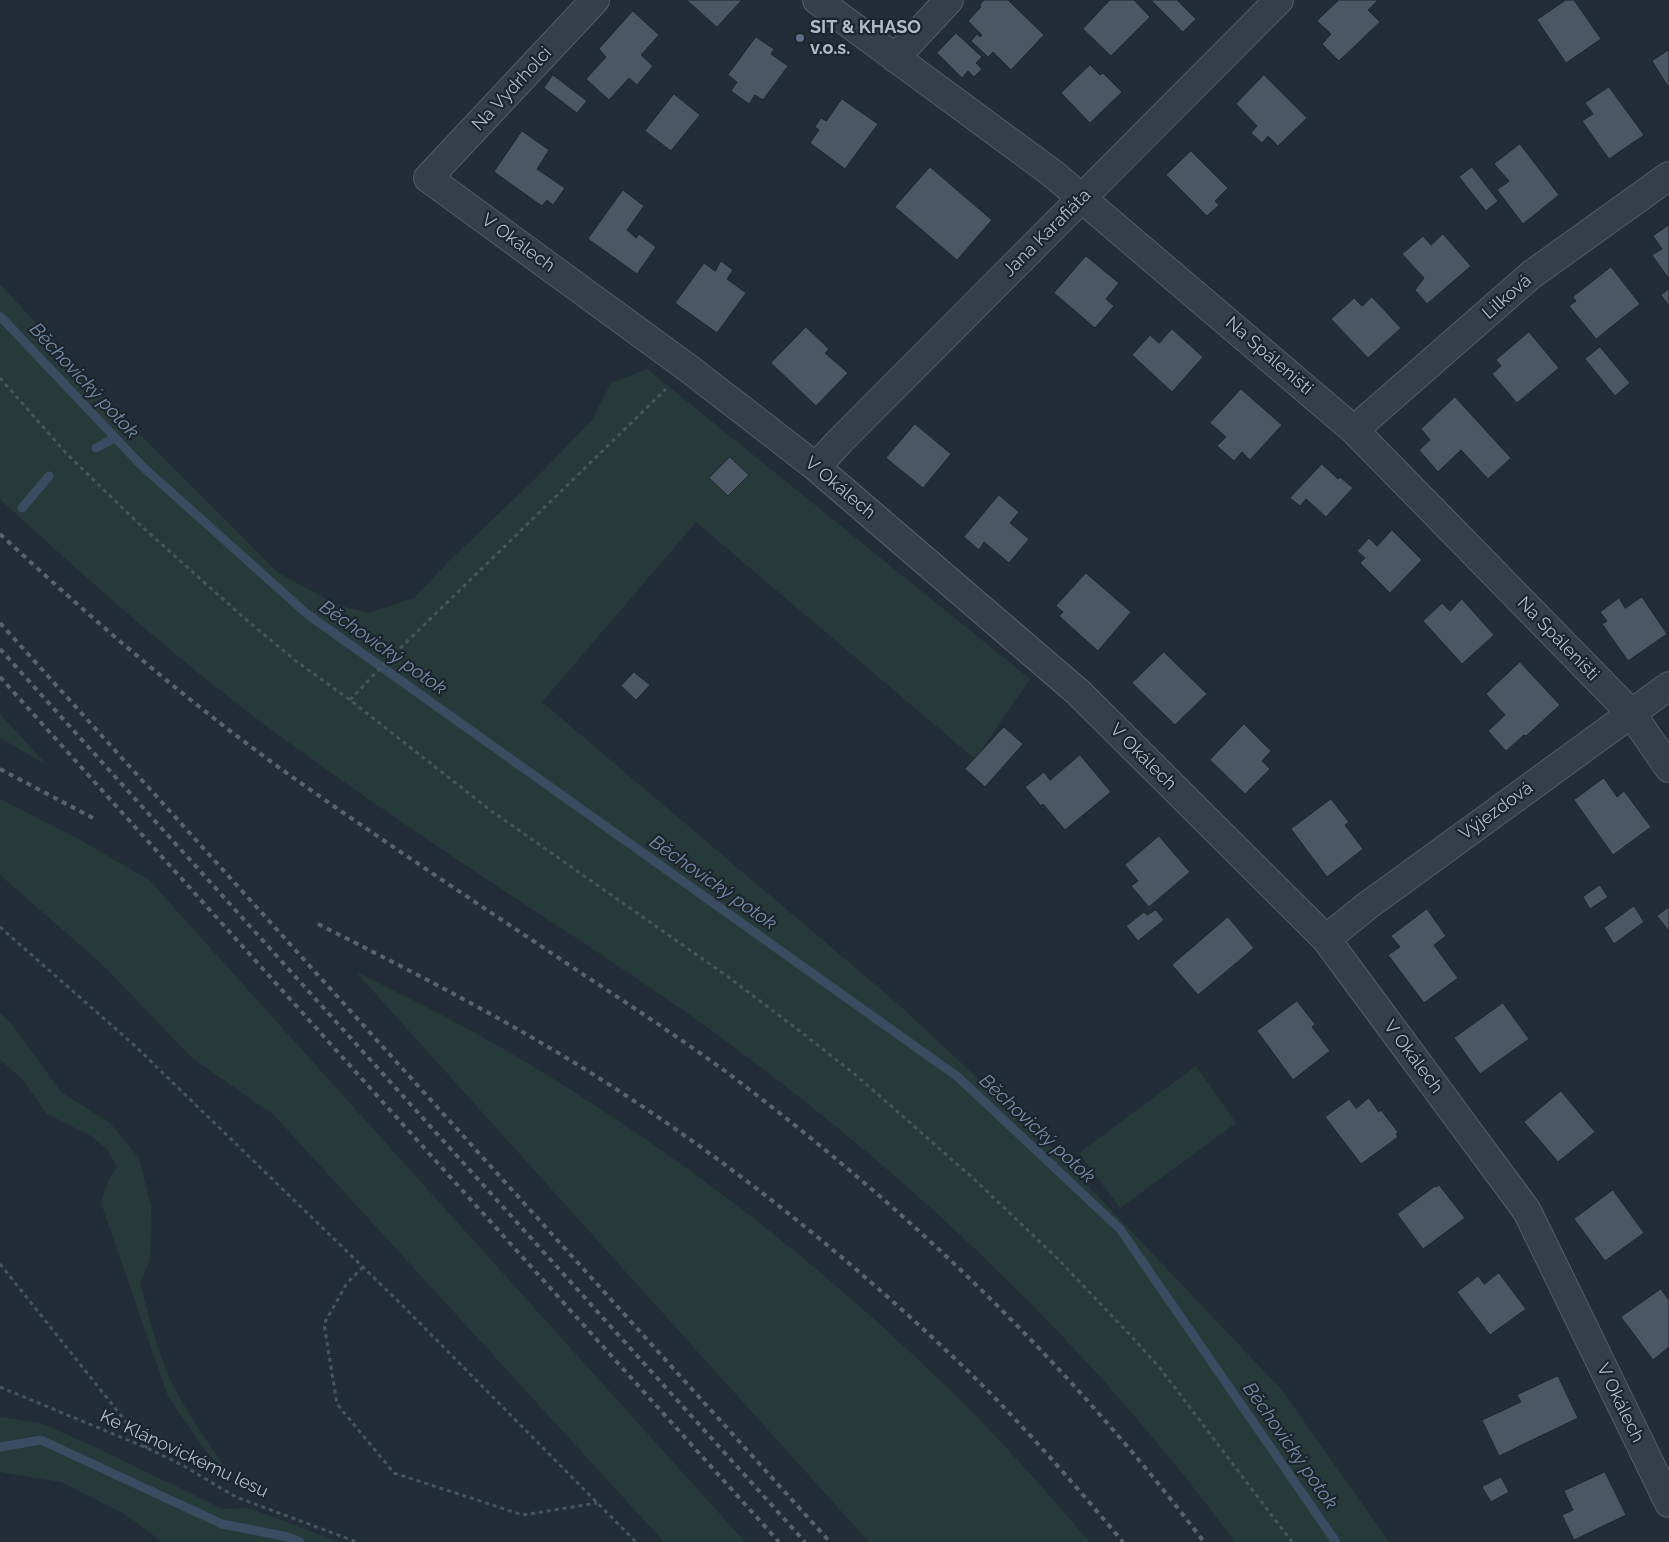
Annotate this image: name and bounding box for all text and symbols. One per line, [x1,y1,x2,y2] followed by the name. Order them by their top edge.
[810,17,921,59] place label: SIT & KHASO v.o.s.
[794,32,806,44] marker: SIT & KHASO v.o.s.
[468,42,556,136] street label: Na Vydrholci
[999,185,1095,281] street label: Jana Karafiáta
[477,209,559,277] street label: V Okálech
[1478,270,1536,324] street label: Lilková
[1221,312,1317,400] street label: Na Spáleništi
[25,318,143,444] water label: Běchovický potok
[800,452,880,524] street label: V Okálech
[1513,592,1603,686] street label: Na Spáleništi
[315,596,451,700] water label: Běchovický potok
[1105,719,1181,795] street label: V Okálech
[1455,777,1537,845] street label: Výjezdová
[645,831,781,935] water label: Běchovický potok
[1379,1016,1447,1098] street label: V Okálech
[974,1070,1100,1188] water label: Běchovický potok
[1592,1360,1648,1446] street label: V Okálech
[1238,1378,1342,1514] water label: Běchovický potok
[96,1406,272,1502] street label: Ke Klánovickému lesu

